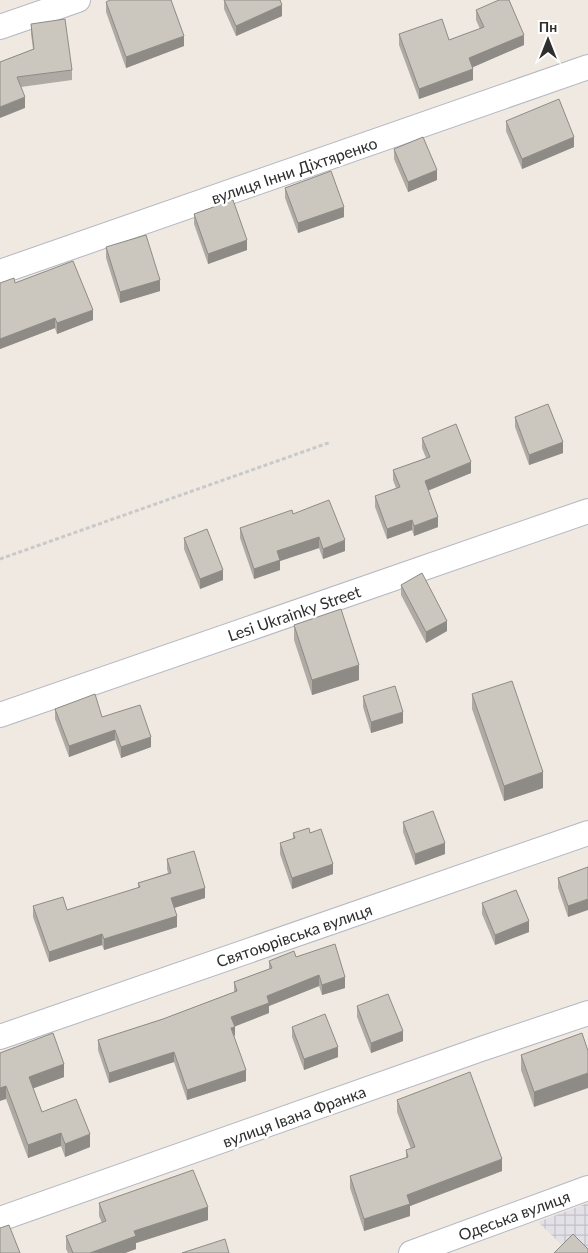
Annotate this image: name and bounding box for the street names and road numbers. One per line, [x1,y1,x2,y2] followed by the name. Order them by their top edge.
[208,133,380,207] street label: вулиця Інни Діхтяренко
[225,581,363,645] street label: Lesi Ukrainky Street
[214,899,374,971] street label: Святоюрівська вулиця
[220,1081,368,1151] street label: вулиця Івана Франка
[456,1186,572,1244] street label: Одеська вулиця

